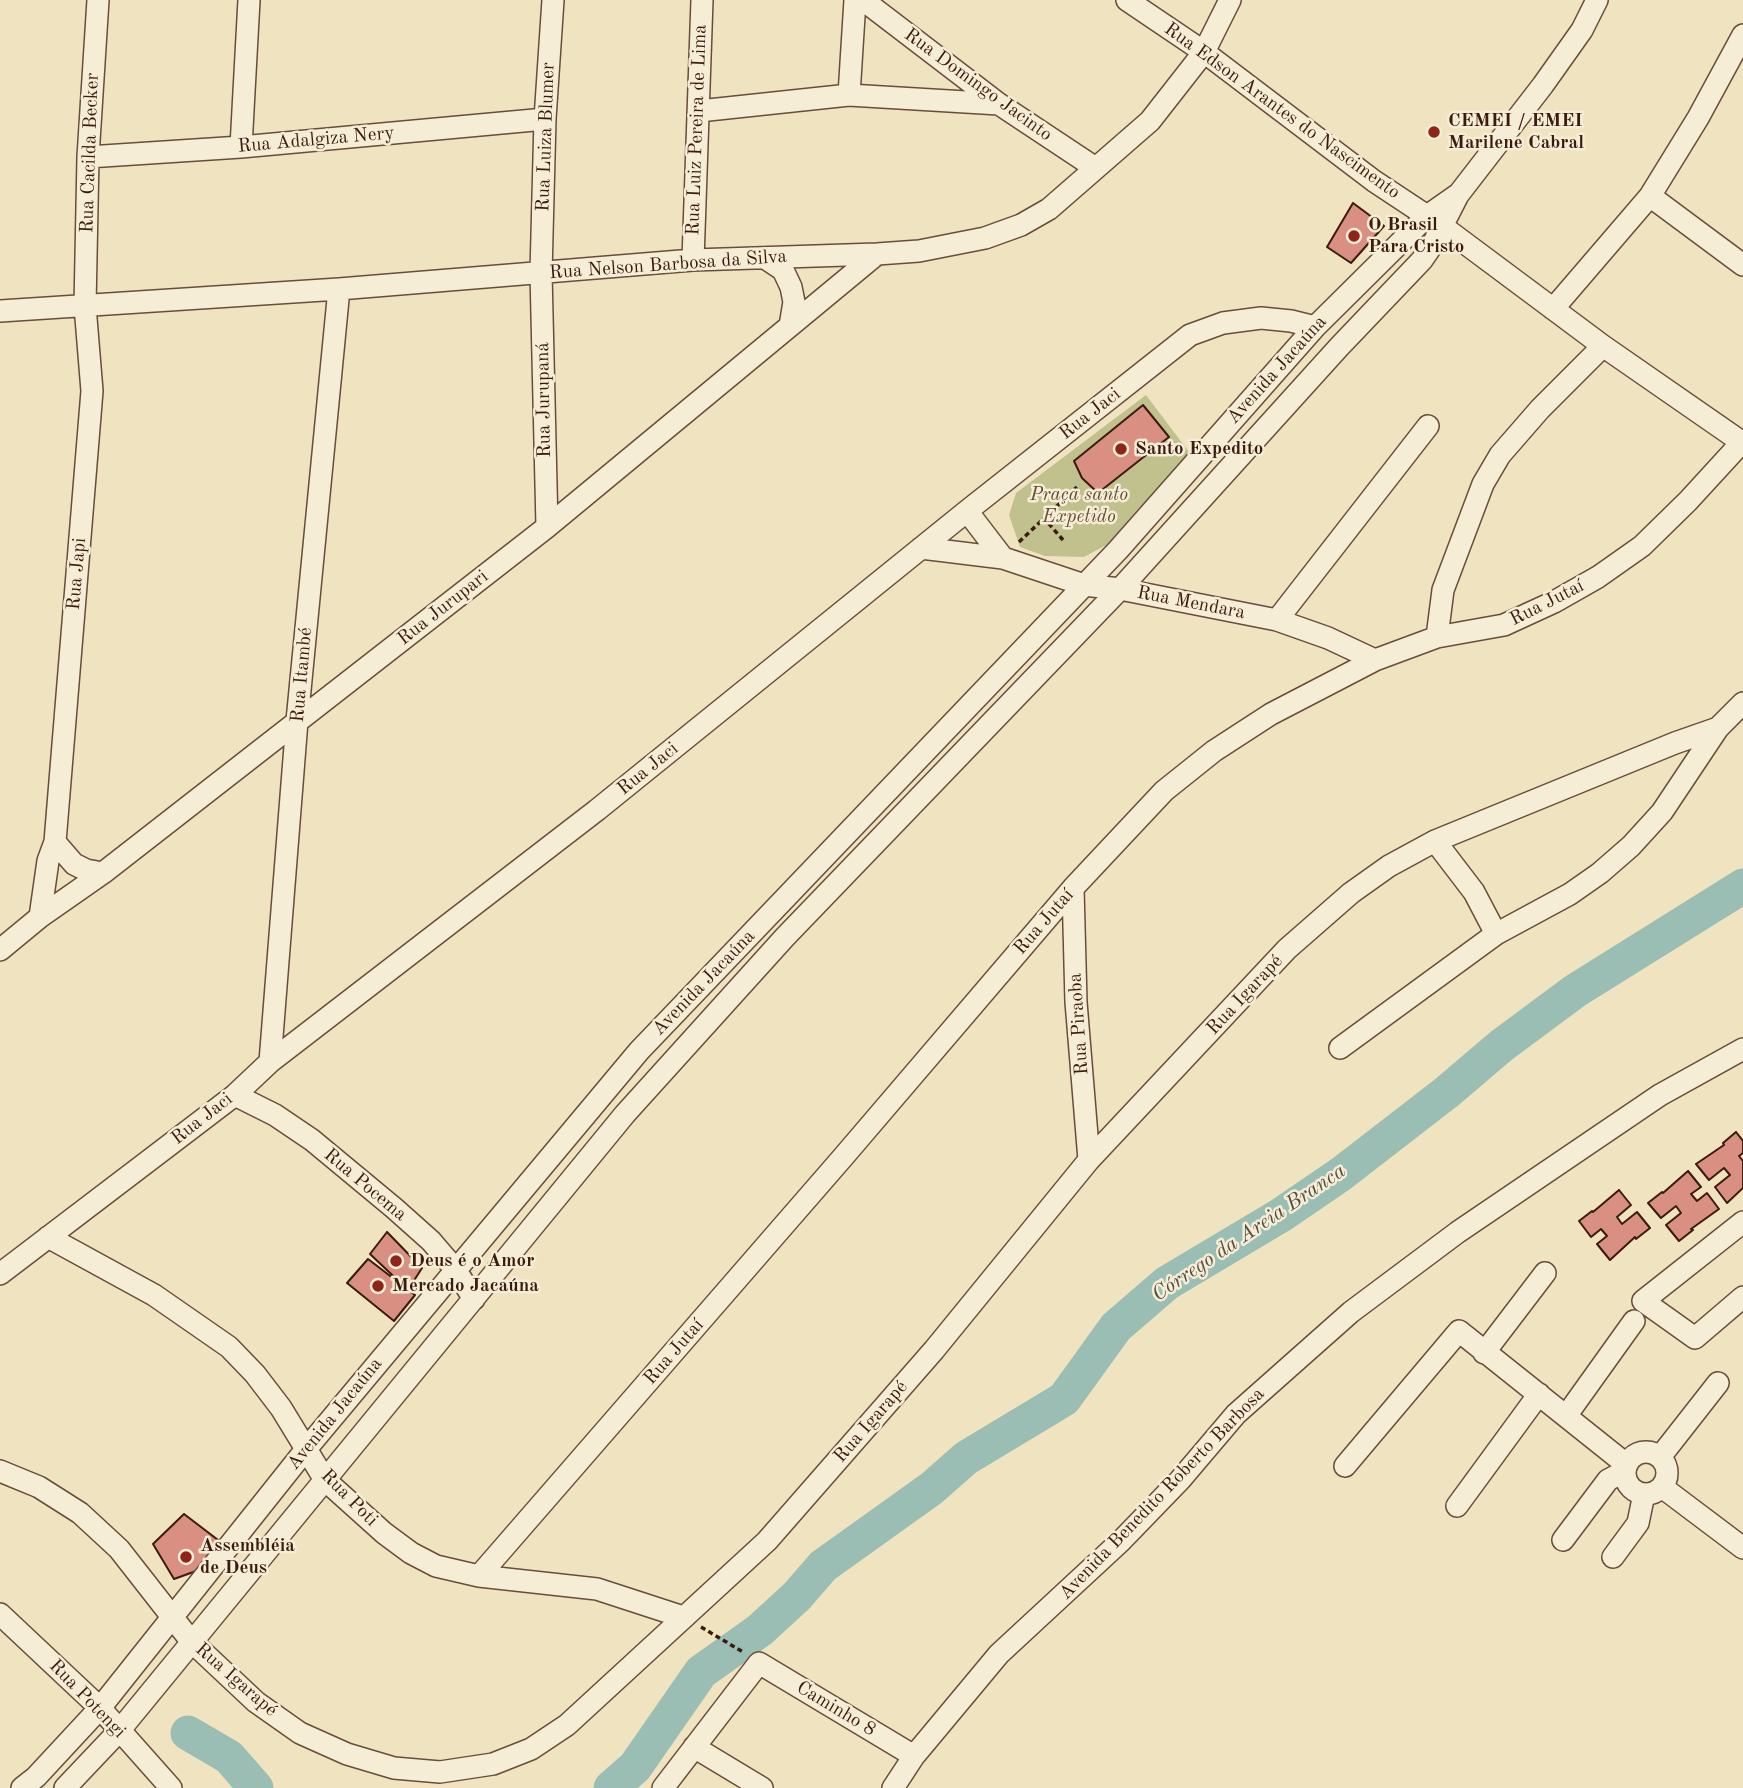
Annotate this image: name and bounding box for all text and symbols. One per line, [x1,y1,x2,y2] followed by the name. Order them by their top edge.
[1160,18,1404,204] street label: Rua Edson Arantes do Nascimento
[682,24,712,236] street label: Rua Luiz Pereira de Lima
[899,24,1057,146] street label: Rua Domingo Jacinto
[532,62,560,212] street label: Rua Luiza Blumer
[76,73,104,233] street label: Rua Cacilda Becker
[1448,110,1584,154] place label: CEMEI / EMEI Marilene Cabral
[237,122,395,158] street label: Rua Adalgiza Nery
[1426,124,1442,140] marker: CEMEI / EMEI Marilene Cabral
[1368,214,1464,258] place label: O Brasil Para Cristo
[1346,228,1362,244] marker: O Brasil Para Cristo
[548,245,788,285] street label: Rua Nelson Barbosa da Silva
[1222,311,1332,429] street label: Avenida Jacaúna
[532,342,556,458] street label: Rua Jurupaná
[1055,383,1125,445] street label: Rua Jaci
[1135,438,1263,460] place label: Santo Expedito
[1113,441,1129,457] marker: Santo Expedito
[1030,484,1128,528] park label: Praça santo Expetido
[62,537,92,611] street label: Rua Japi
[393,565,493,651] street label: Rua Jurupari
[1506,575,1588,631] street label: Rua Jutaí
[1135,581,1247,625] street label: Rua Mendara
[286,626,318,724] street label: Rua Itambé
[613,738,683,800] street label: Rua Jaci
[1009,884,1079,960] street label: Rua Jutaí
[648,925,760,1041] street label: Avenida Jacaúna
[1202,950,1288,1040] street label: Rua Igarapé
[1064,972,1094,1076] street label: Rua Piraoba
[167,1088,237,1150] street label: Rua Jaci
[319,1144,411,1226] street label: Rua Pocema
[1147,1159,1351,1307] water label: Córrego da Areia Branca
[410,1250,534,1272] place label: Deus é o Amor
[388,1253,404,1269] marker: Deus é o Amor
[392,1275,539,1297] place label: Mercado Jacaúna
[370,1278,386,1294] marker: Mercado Jacaúna
[639,1314,709,1390] street label: Rua Jutaí
[283,1353,387,1475] street label: Avenida Jacaúna
[829,1376,913,1468] street label: Rua Igarapé
[1054,1383,1270,1605] street label: Avenida Benedito Roberto Barbosa
[316,1465,382,1531] street label: Rua Poti
[200,1535,295,1579] place label: Assembléia de Deus
[178,1549,194,1565] marker: Assembléia de Deus
[190,1638,282,1722] street label: Rua Igarapé
[44,1655,130,1743] street label: Rua Potengi
[792,1676,880,1742] street label: Caminho 8

